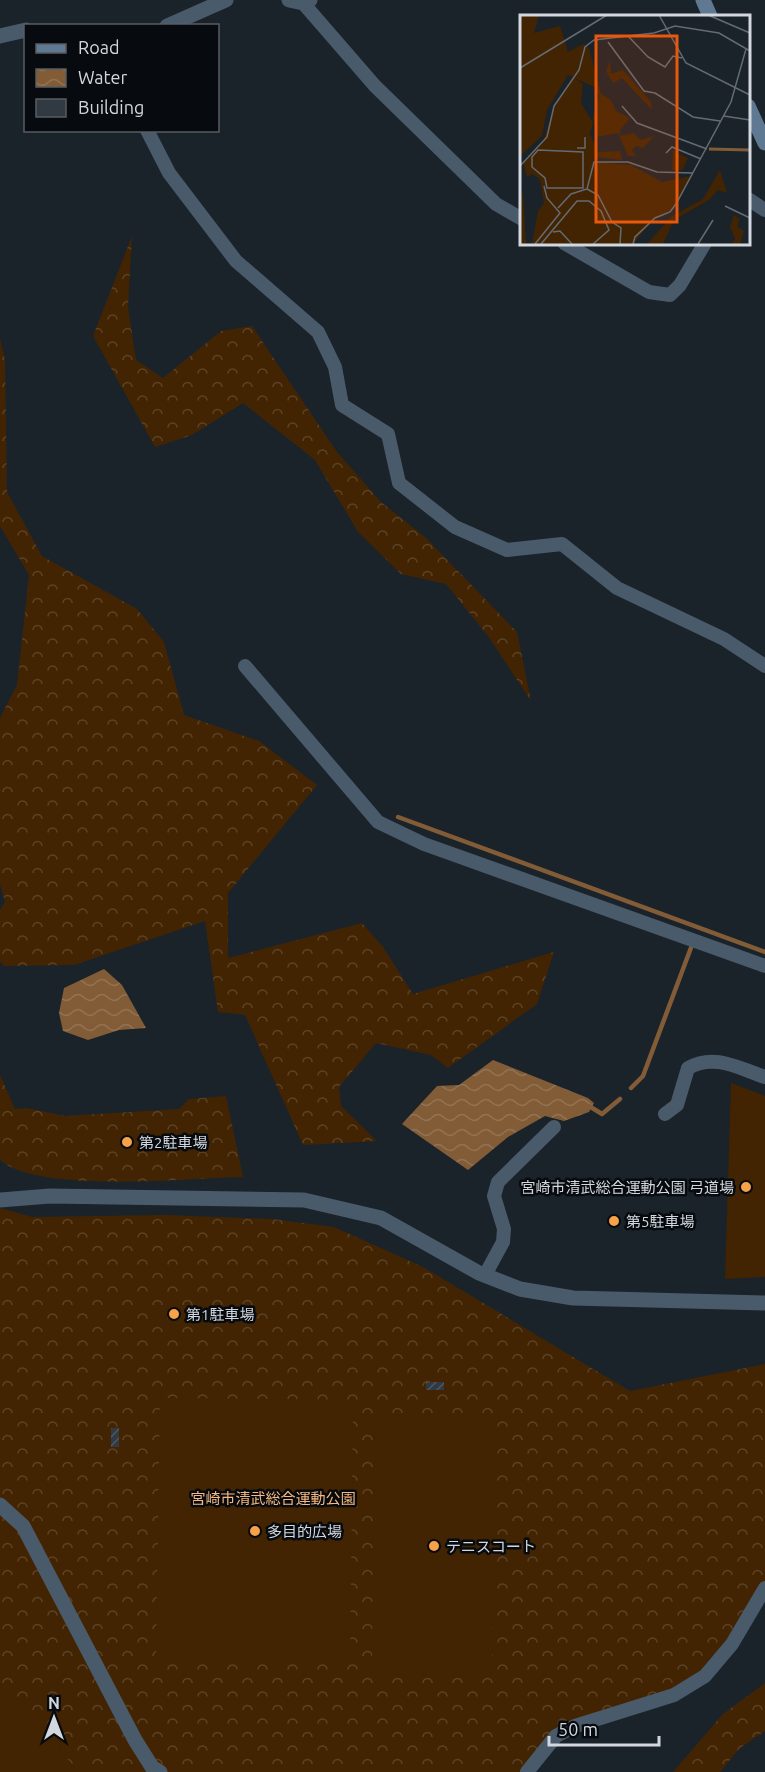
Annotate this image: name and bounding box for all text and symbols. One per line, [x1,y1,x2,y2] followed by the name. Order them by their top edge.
[520,15,750,244] inset map
[24,24,219,132] legend
[78,37,120,57] text: Road
[78,67,128,87] text: Water
[78,97,144,117] text: Building
[139,1134,207,1151] place label: 第2駐車場
[120,1135,134,1149] marker: 第2駐車場
[521,1179,734,1196] place label: 宮崎市清武総合運動公園 弓道場
[739,1180,753,1194] marker: 宮崎市清武総合運動公園 弓道場
[626,1213,694,1230] place label: 第5駐車場
[607,1214,621,1228] marker: 第5駐車場
[186,1306,254,1323] place label: 第1駐車場
[167,1307,181,1321] marker: 第1駐車場
[190,1490,356,1507] park label: 宮崎市清武総合運動公園
[267,1523,342,1540] place label: 多目的広場
[248,1524,262,1538] marker: 多目的広場
[446,1538,536,1555] place label: テニスコート
[427,1539,441,1553] marker: テニスコート
[24,1688,84,1748] north arrow
[48,1694,60,1712] text: N
[549,1709,658,1747] scale bar
[558,1719,598,1739] text: 50 m

